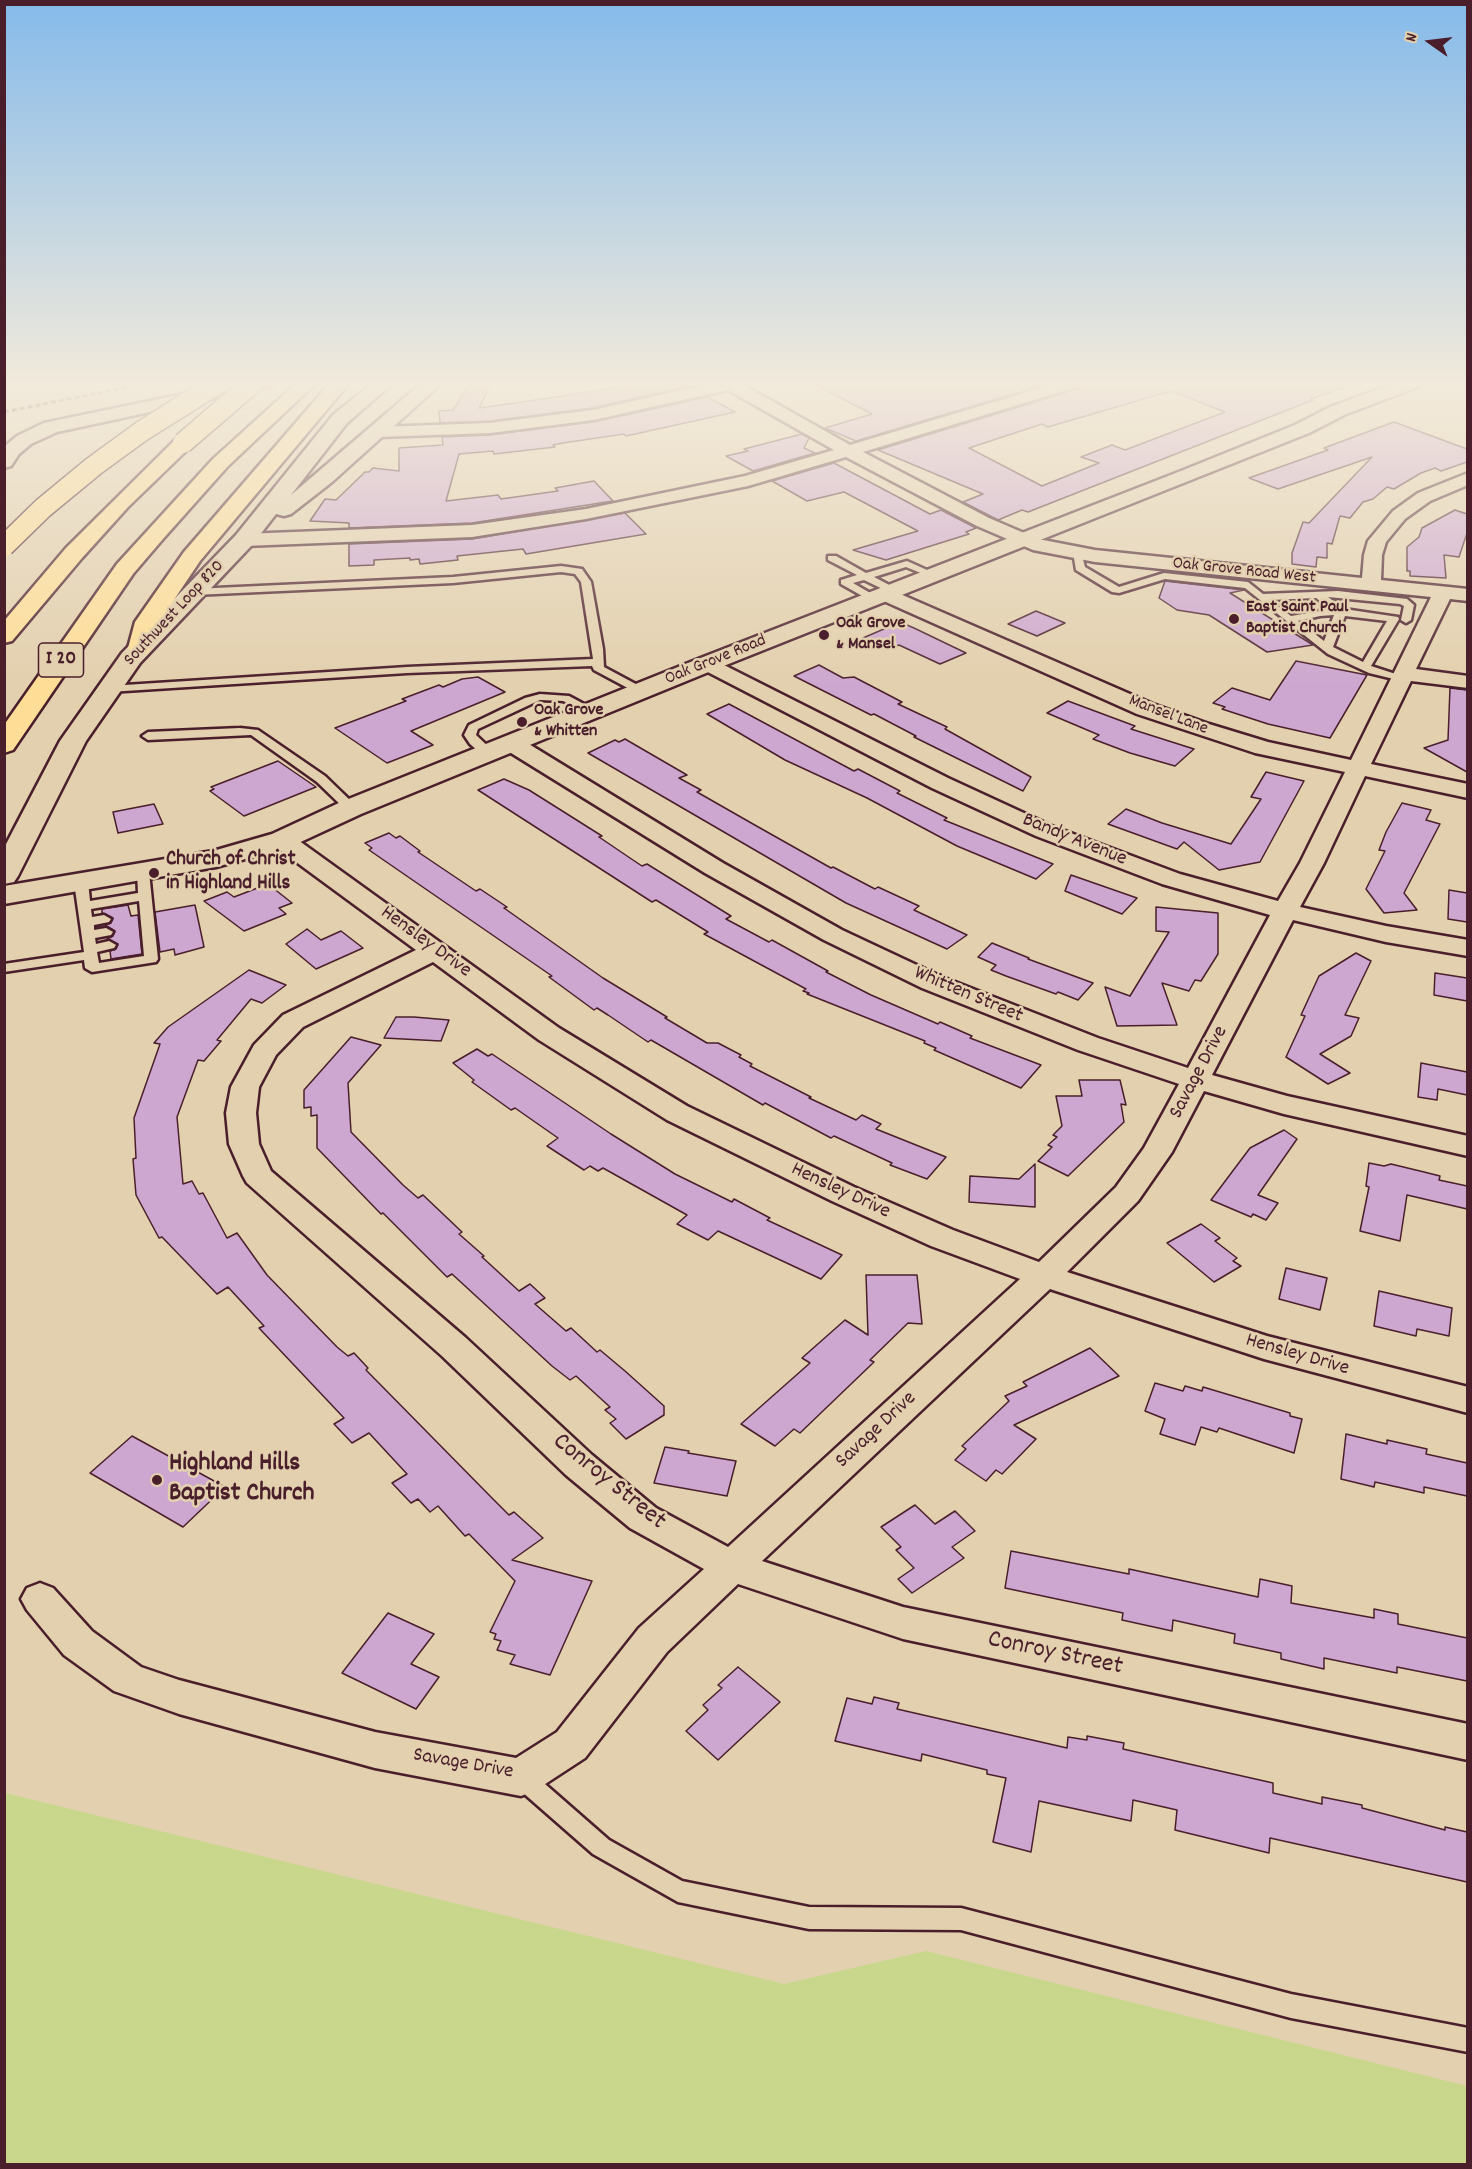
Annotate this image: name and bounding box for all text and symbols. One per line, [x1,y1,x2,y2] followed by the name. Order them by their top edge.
[1400,12,1460,72] north arrow
[1400,31,1424,44] text: N
[1171,554,1317,590] street label: Oak Grove Road West
[120,556,230,672] street label: Southwest Loop 820
[1246,598,1348,640] place label: East Saint Paul Baptist Church
[1227,612,1241,626] marker: East Saint Paul Baptist Church
[836,614,905,656] place label: Oak Grove & Mansel
[817,628,831,642] marker: Oak Grove & Mansel
[662,631,770,691] street label: Oak Grove Road
[38,643,84,677] road number: I 20
[1125,691,1211,741] street label: Mansel Lane
[534,701,603,744] place label: Oak Grove & Whitten
[515,715,529,729] marker: Oak Grove & Whitten
[1018,809,1130,873] street label: Bandy Avenue
[166,848,295,898] place label: Church of Christ in Highland Hills
[147,866,161,880] marker: Church of Christ in Highland Hills
[374,901,476,985] street label: Hensley Drive
[910,962,1026,1030] street label: Whitten Street
[1165,1022,1235,1124] street label: Savage Drive
[786,1158,894,1226] street label: Hensley Drive
[1242,1329,1352,1383] street label: Hensley Drive
[831,1387,923,1475] street label: Savage Drive
[545,1428,671,1538] street label: Conroy Street
[169,1449,314,1510] place label: Highland Hills Baptist Church
[150,1473,164,1487] marker: Highland Hills Baptist Church
[985,1625,1125,1685] street label: Conroy Street
[411,1744,515,1786] street label: Savage Drive

